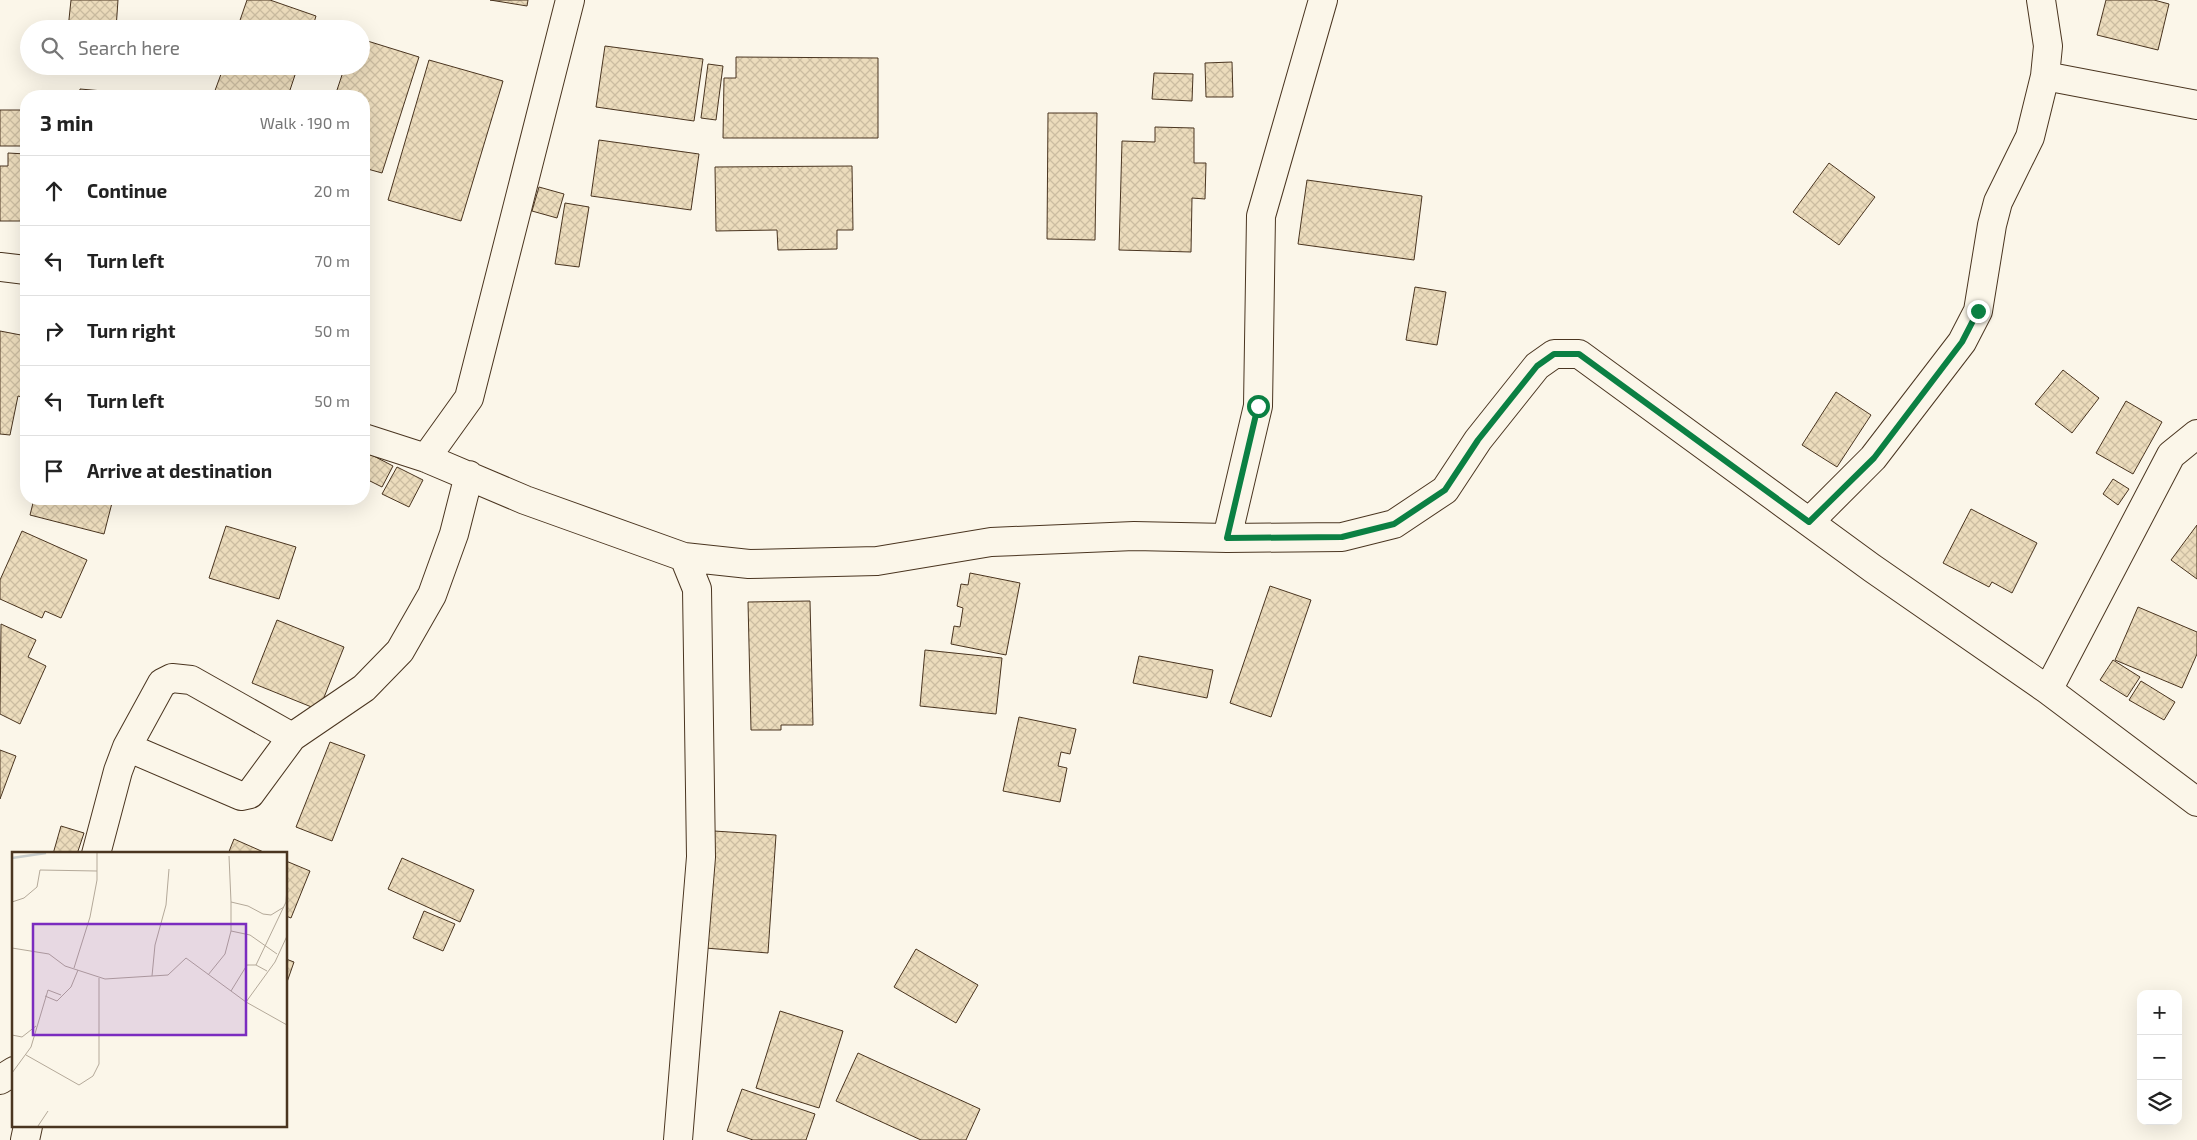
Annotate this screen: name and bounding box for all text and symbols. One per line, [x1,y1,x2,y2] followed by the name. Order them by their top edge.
[20,20,370,75] search box
[38,34,66,62] icon: search
[78,36,180,59] text: Search here
[40,110,93,135] text: 3 min
[260,113,350,132] text: Walk · 190 m
[40,177,68,205] icon: ahead
[87,179,167,202] text: Continue
[314,181,350,200] text: 20 m
[40,247,68,275] icon: left
[87,249,164,272] text: Turn left
[315,251,350,270] text: 70 m
[1967,300,1990,323] route end
[40,317,68,345] icon: right
[87,319,175,342] text: Turn right
[314,321,350,340] text: 50 m
[40,387,68,415] icon: left
[87,389,164,412] text: Turn left
[314,391,350,410] text: 50 m
[1247,395,1270,418] route start
[40,457,68,485] icon: arrive
[87,459,272,482] text: Arrive at destination
[12,852,288,1128] inset map
[2137,990,2182,1125] map controls
[2137,990,2182,1035] button: +
[2137,1035,2182,1080] button: −
[2137,1080,2182,1125] button: layers

